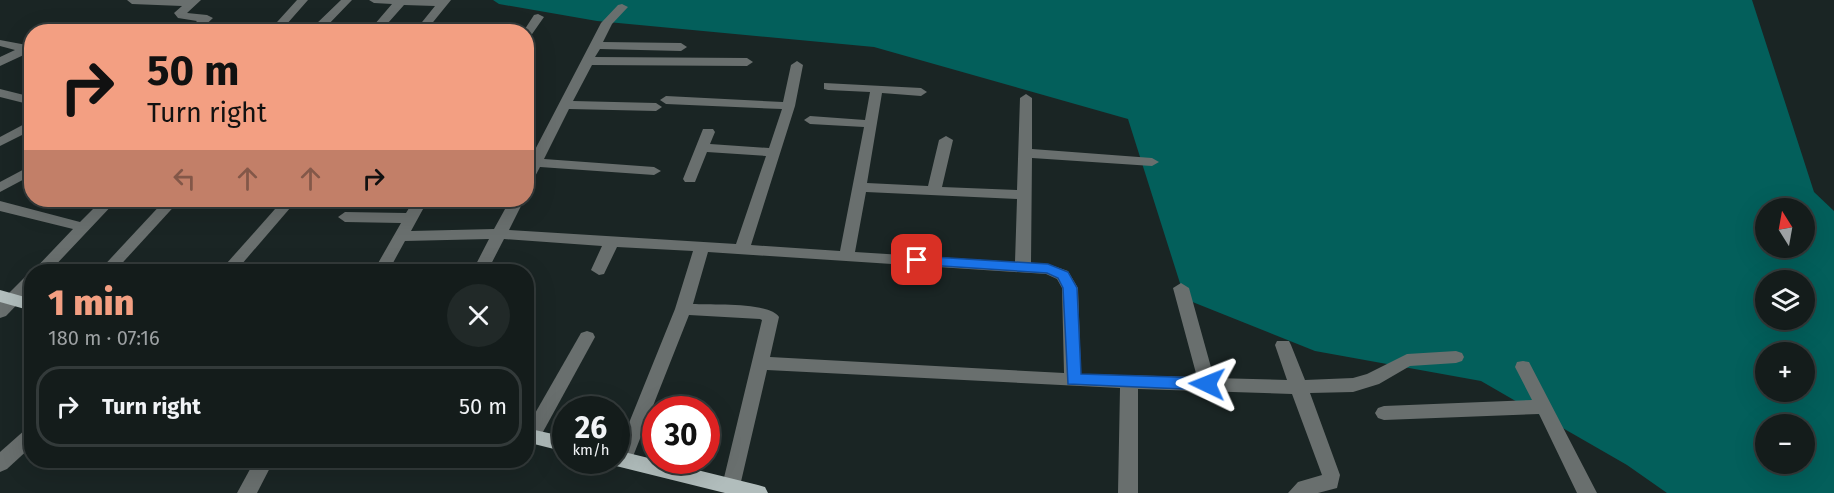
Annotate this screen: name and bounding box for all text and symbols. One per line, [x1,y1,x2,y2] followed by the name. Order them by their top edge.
[147,46,240,96] text: 50 m
[48,48,126,126] icon: right
[147,97,267,129] text: Turn right
[168,162,201,195] icon: left
[231,162,264,195] icon: ahead
[294,162,327,195] icon: ahead
[357,162,390,195] icon: right
[1755,198,1815,258] north arrow
[1755,198,1815,474] map controls
[891,234,942,285] pin
[900,243,933,276] icon: arrive
[1755,270,1815,330] button: layers
[48,281,134,325] text: 1 min
[447,284,510,347] button: close
[48,326,160,350] text: 180 m · 07:16
[1755,342,1815,402] button: +
[1175,352,1239,416] position arrow
[51,390,84,423] icon: right
[102,393,201,420] text: Turn right
[459,393,507,420] text: 50 m
[642,396,720,474] speed limit sign: 30
[575,410,607,446] text: 26
[1755,414,1815,474] button: −
[572,441,610,459] text: km/h

